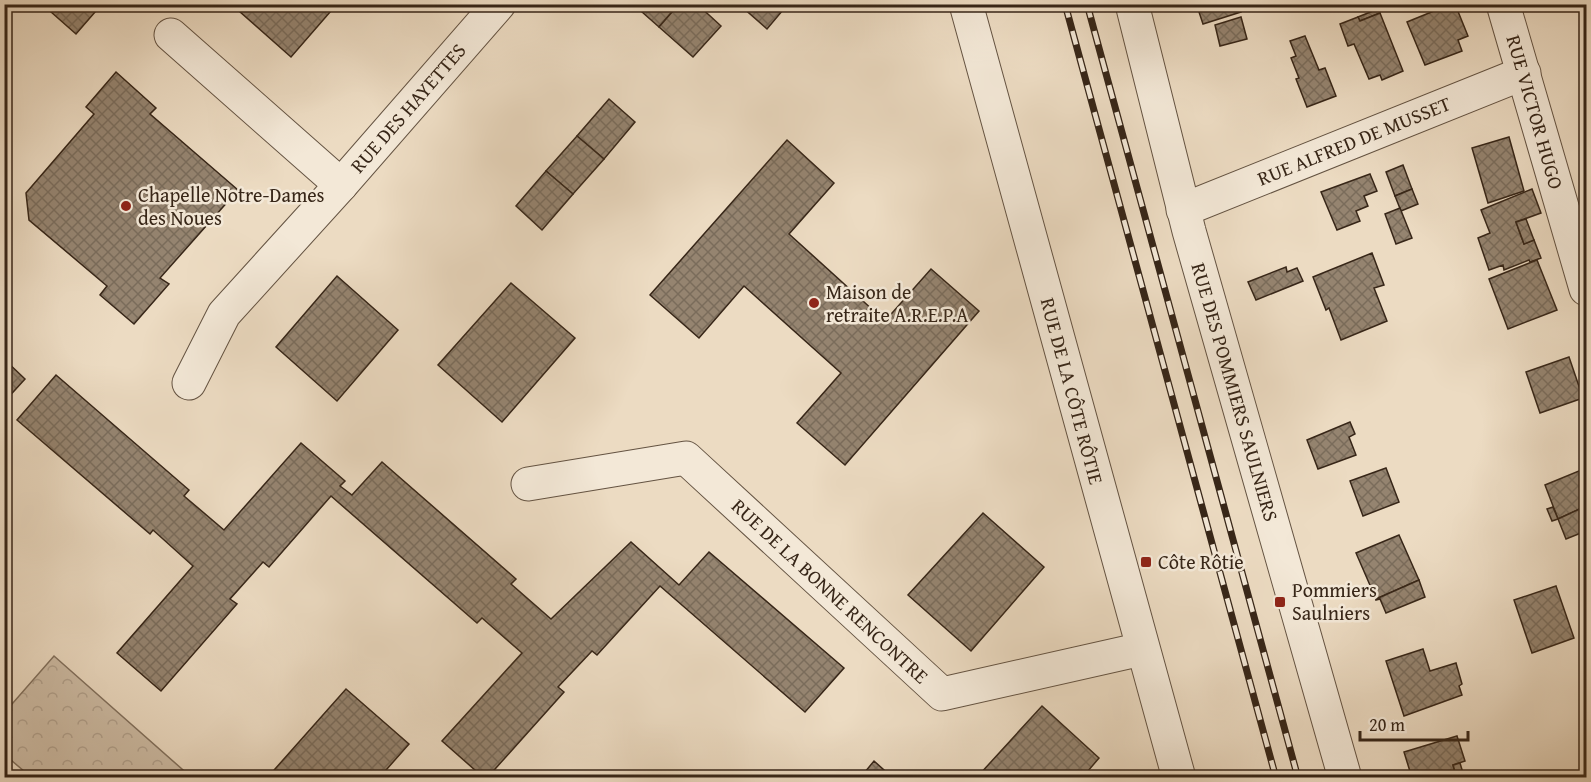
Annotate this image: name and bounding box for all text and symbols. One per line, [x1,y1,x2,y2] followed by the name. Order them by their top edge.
[1500,31,1571,192] street label: RUE VICTOR HUGO
[343,36,472,179] street label: RUE DES HAYETTES
[1253,88,1455,193] street label: RUE ALFRED DE MUSSET
[138,180,325,232] place label: Chapelle Notre-Dames des Noues
[119,199,133,213] marker: Chapelle Notre-Dames des Noues
[1185,259,1286,525] street label: RUE DES POMMIERS SAULNIERS
[826,277,968,329] place label: Maison de retraite A.R.E.P.A
[1034,294,1111,487] street label: RUE DE LA CÔTE RÔTIE
[807,296,821,310] marker: Maison de retraite A.R.E.P.A
[725,491,935,690] street label: RUE DE LA BONNE RENCONTRE
[1158,547,1244,576] place label: Côte Rôtie
[1139,555,1153,569] marker: Côte Rôtie
[1292,575,1377,627] place label: Pommiers Saulniers
[1273,595,1287,609] marker: Pommiers Saulniers
[1360,704,1468,742] scale bar
[1369,711,1405,738] text: 20 m

